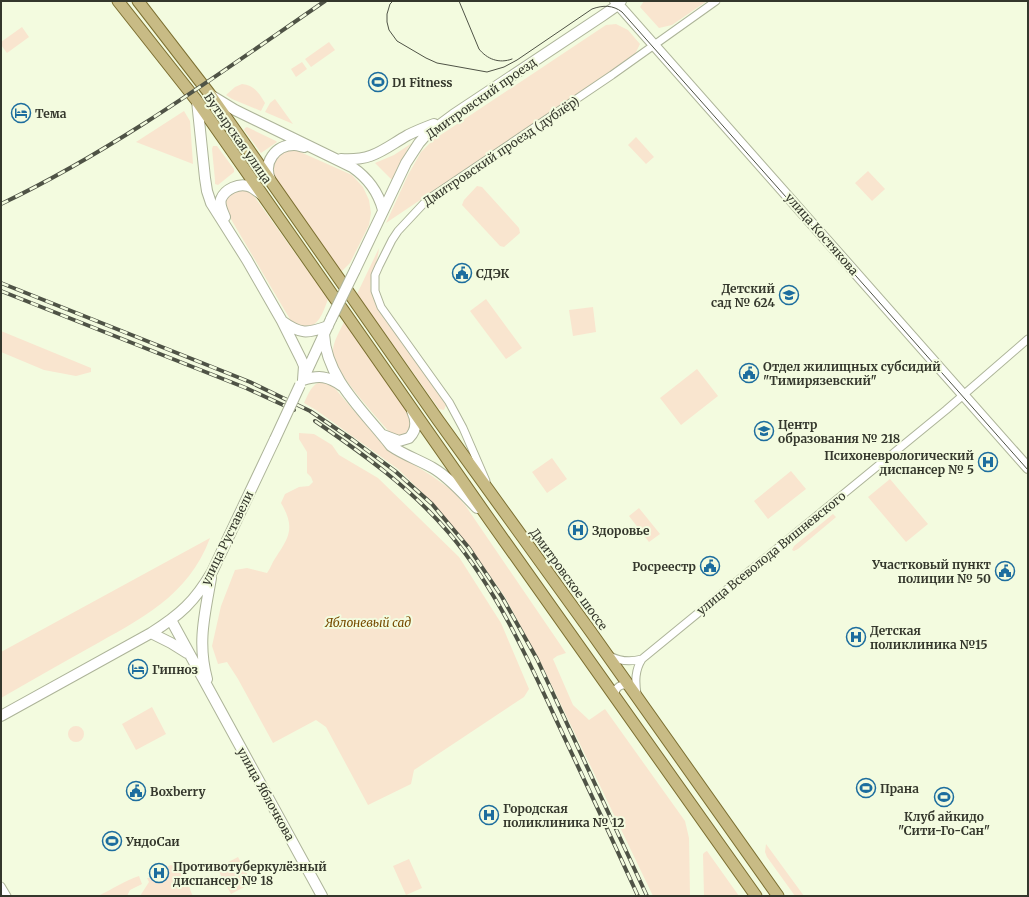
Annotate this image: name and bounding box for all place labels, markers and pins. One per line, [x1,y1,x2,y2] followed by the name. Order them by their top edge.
[367,71,389,93] sports icon: D1 Fitness
[392,75,452,90] place label: D1 Fitness
[10,102,32,124] hotel icon: Тема
[35,106,67,121] place label: Тема
[451,262,473,284] public building icon: СДЭК
[476,266,509,281] place label: СДЭК
[711,281,776,310] place label: Детский сад № 624
[778,284,800,306] school or university icon: Детский сад № 624
[763,359,941,388] place label: Отдел жилищных субсидий "Тимирязевский"
[738,362,760,384] public building icon: Отдел жилищных субсидий "Тимирязевский"
[778,417,900,446] place label: Центр образования № 218
[753,420,775,442] school or university icon: Центр образования № 218
[824,448,975,477] place label: Психоневрологический диспансер № 5
[977,451,999,473] hospital icon: Психоневрологический диспансер № 5
[567,519,589,541] hospital icon: Здоровье
[592,523,650,538] place label: Здоровье
[699,555,721,577] public building icon: Росреестр
[871,557,992,586] place label: Участковый пункт полиции № 50
[632,559,696,574] place label: Росреестр
[994,560,1016,582] public building icon: Участковый пункт полиции № 50
[870,623,988,652] place label: Детская поликлиника №15
[845,626,867,648] hospital icon: Детская поликлиника №15
[127,658,149,680] hotel icon: Гипноз
[152,662,198,677] place label: Гипноз
[855,777,877,799] sports icon: Прана
[125,780,147,802] public building icon: Boxberry
[880,781,919,796] place label: Прана
[150,784,206,799] place label: Boxberry
[933,786,955,808] sports icon: Клуб айкидо "Сити-Го-Сан"
[503,801,624,830] place label: Городская поликлиника № 12
[478,804,500,826] hospital icon: Городская поликлиника № 12
[898,809,990,838] place label: Клуб айкидо "Сити-Го-Сан"
[101,830,123,852] sports icon: УндоСаи
[125,834,180,849] place label: УндоСаи
[172,859,327,888] place label: Противотуберкулёзный диспансер № 18
[148,862,170,884] hospital icon: Противотуберкулёзный диспансер № 18

